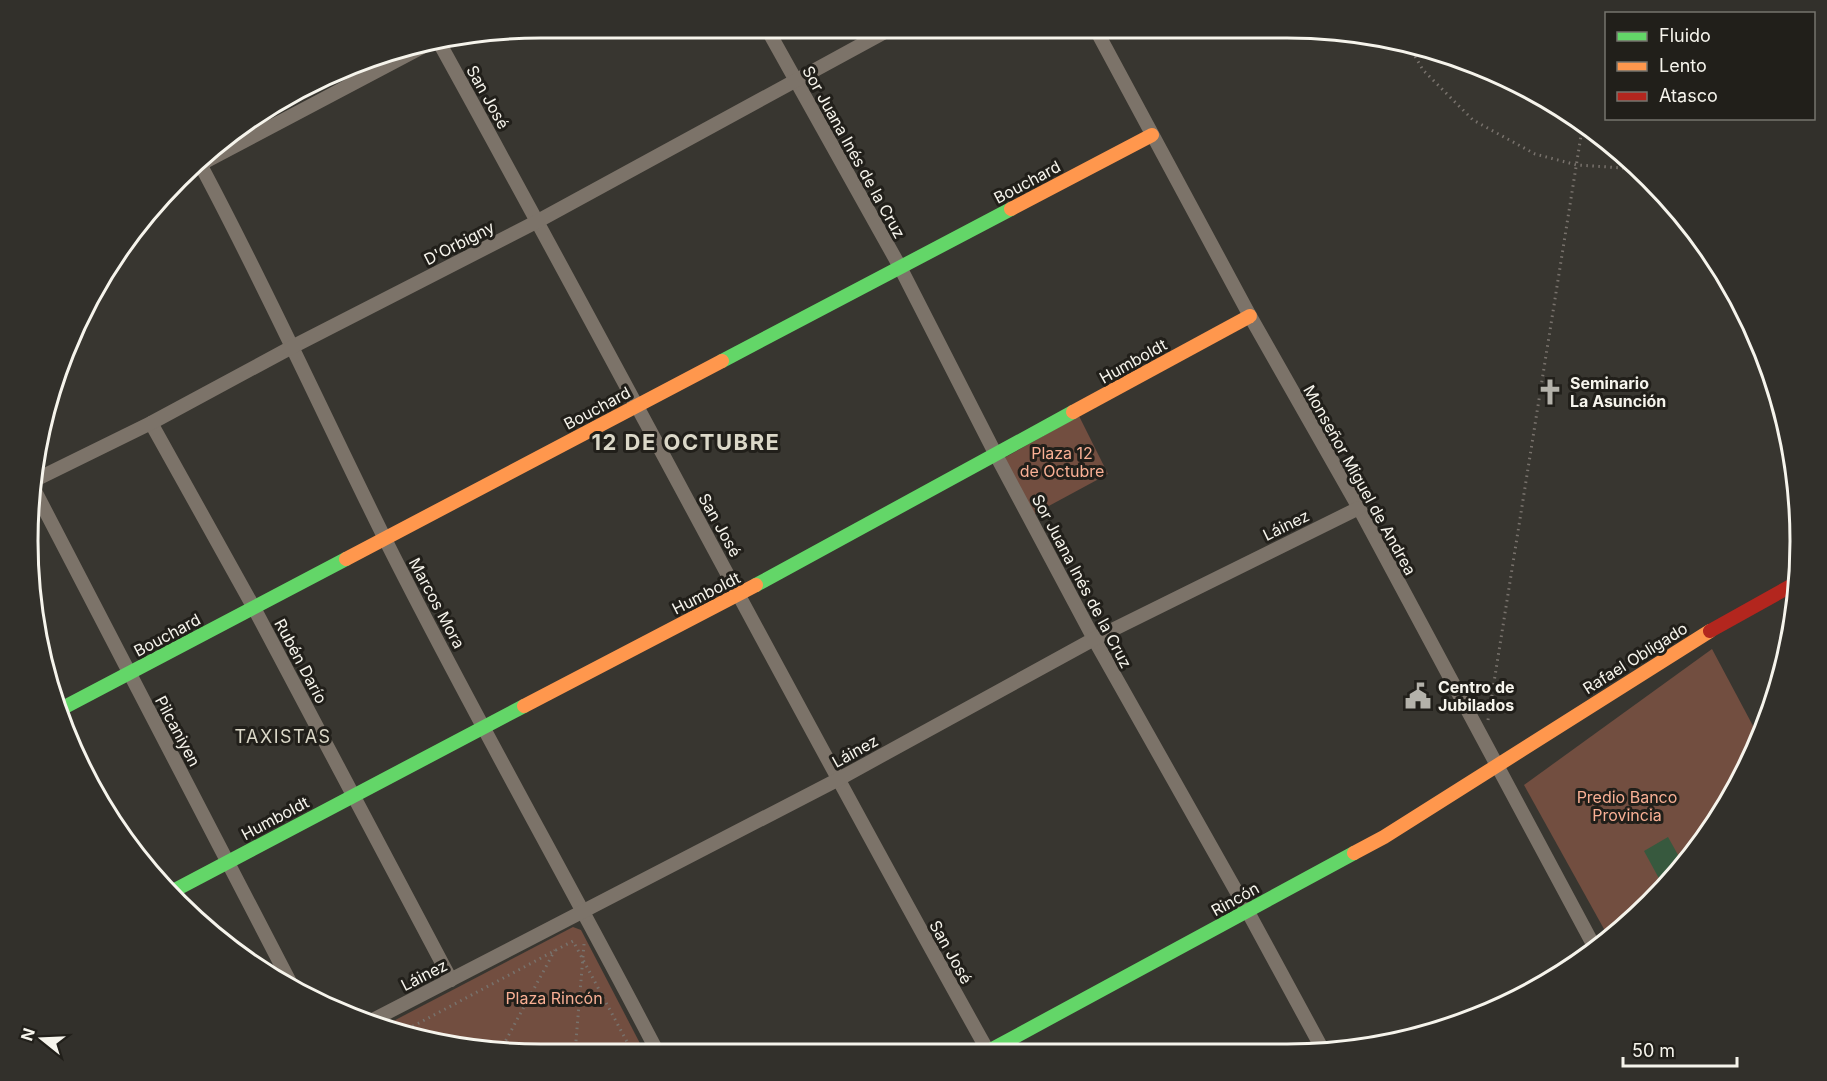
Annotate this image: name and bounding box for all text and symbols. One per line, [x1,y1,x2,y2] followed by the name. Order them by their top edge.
[1605,12,1815,120] legend
[1659,25,1711,46] text: Fluido
[1659,55,1707,76] text: Lento
[462,62,514,132] street label: San José
[798,62,910,242] street label: Sor Juana Inés de la Cruz
[1659,85,1718,106] text: Atasco
[990,156,1064,208] street label: Bouchard
[420,217,498,269] street label: D'Orbigny
[1096,334,1170,388] street label: Humboldt
[1570,373,1666,411] place label: Seminario La Asunción
[1535,377,1565,407] church icon: Seminario La Asunción
[1299,381,1421,579] street label: Monseñor Miguel de Andrea
[560,382,634,434] street label: Bouchard
[592,429,780,455] district label: 12 DE OCTUBRE
[1020,443,1104,481] park label: Plaza 12 de Octubre
[694,490,746,560] street label: San José
[1028,491,1136,671] street label: Sor Juana Inés de la Cruz
[1259,505,1313,545] street label: Láinez
[405,554,469,652] street label: Marcos Mora
[669,567,743,619] street label: Humboldt
[130,609,204,661] street label: Bouchard
[270,615,332,707] street label: Rubén Darío
[1579,618,1691,698] street label: Rafael Obligado
[1438,677,1515,715] place label: Centro de Jubilados
[1403,681,1433,711] public building icon: Centro de Jubilados
[151,692,205,770] street label: Pilcaniyen
[234,726,332,747] district label: TAXISTAS
[829,730,881,772] street label: Láinez
[1577,787,1677,825] park label: Predio Banco Provincia
[238,792,312,844] street label: Humboldt
[1207,878,1263,920] street label: Rincón
[925,917,977,987] street label: San José
[397,955,451,995] street label: Láinez
[505,988,603,1008] park label: Plaza Rincón
[12,1009,72,1069] north arrow
[16,1025,39,1043] text: N
[1623,1030,1737,1068] scale bar
[1632,1040,1675,1061] text: 50 m

